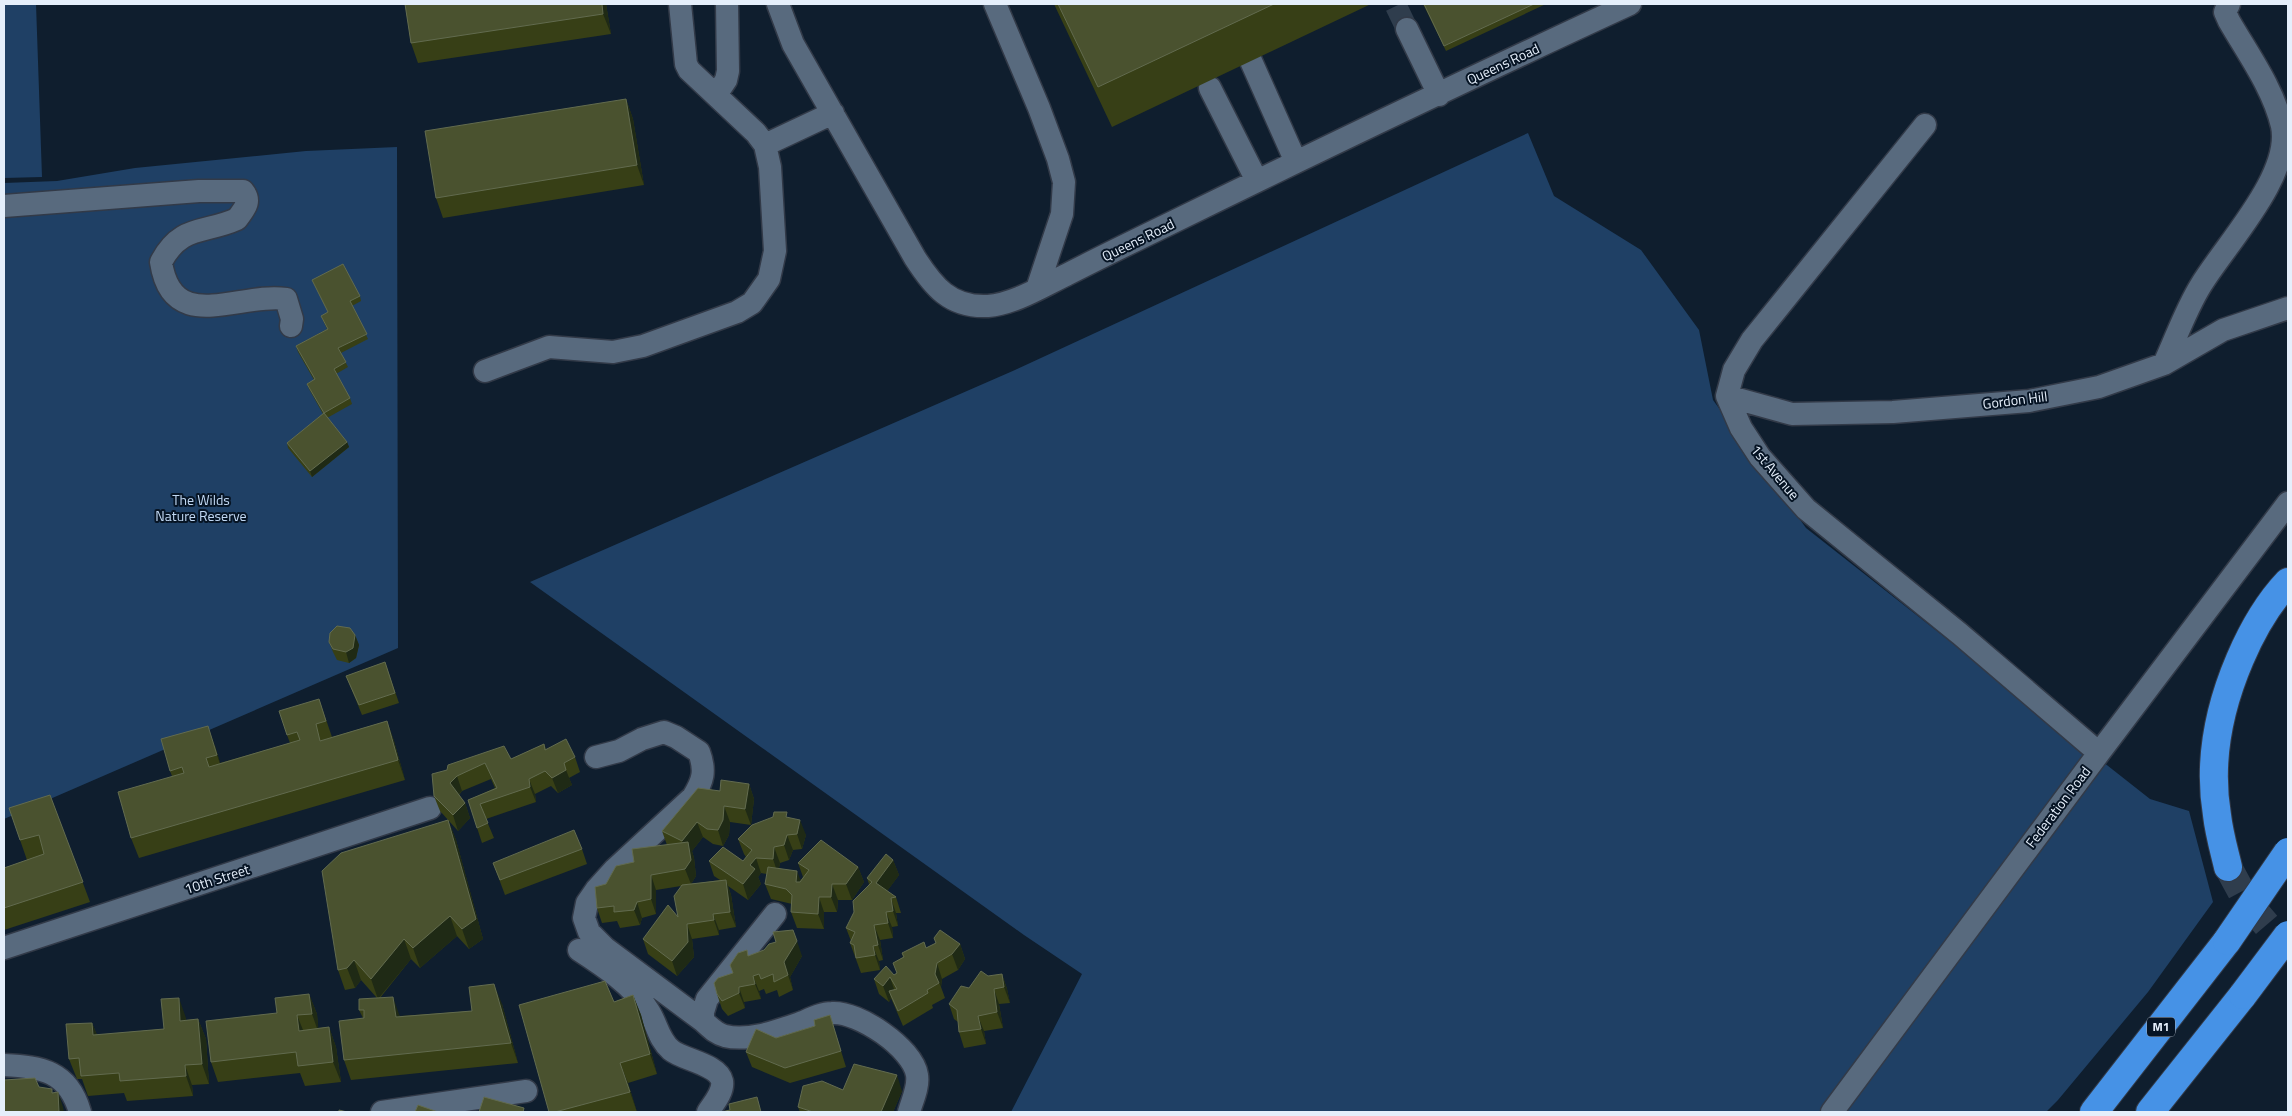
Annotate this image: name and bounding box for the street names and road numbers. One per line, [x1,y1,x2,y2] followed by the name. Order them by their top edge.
[1463,37,1543,90] street label: Queens Road
[1098,213,1178,266] street label: Queens Road
[1981,385,2049,414] street label: Gordon Hill
[1746,440,1805,504] street label: 1st Avenue
[2020,762,2095,852] street label: Federation Road
[182,858,252,899] street label: 10th Street
[2147,1018,2175,1036] road number: M1

